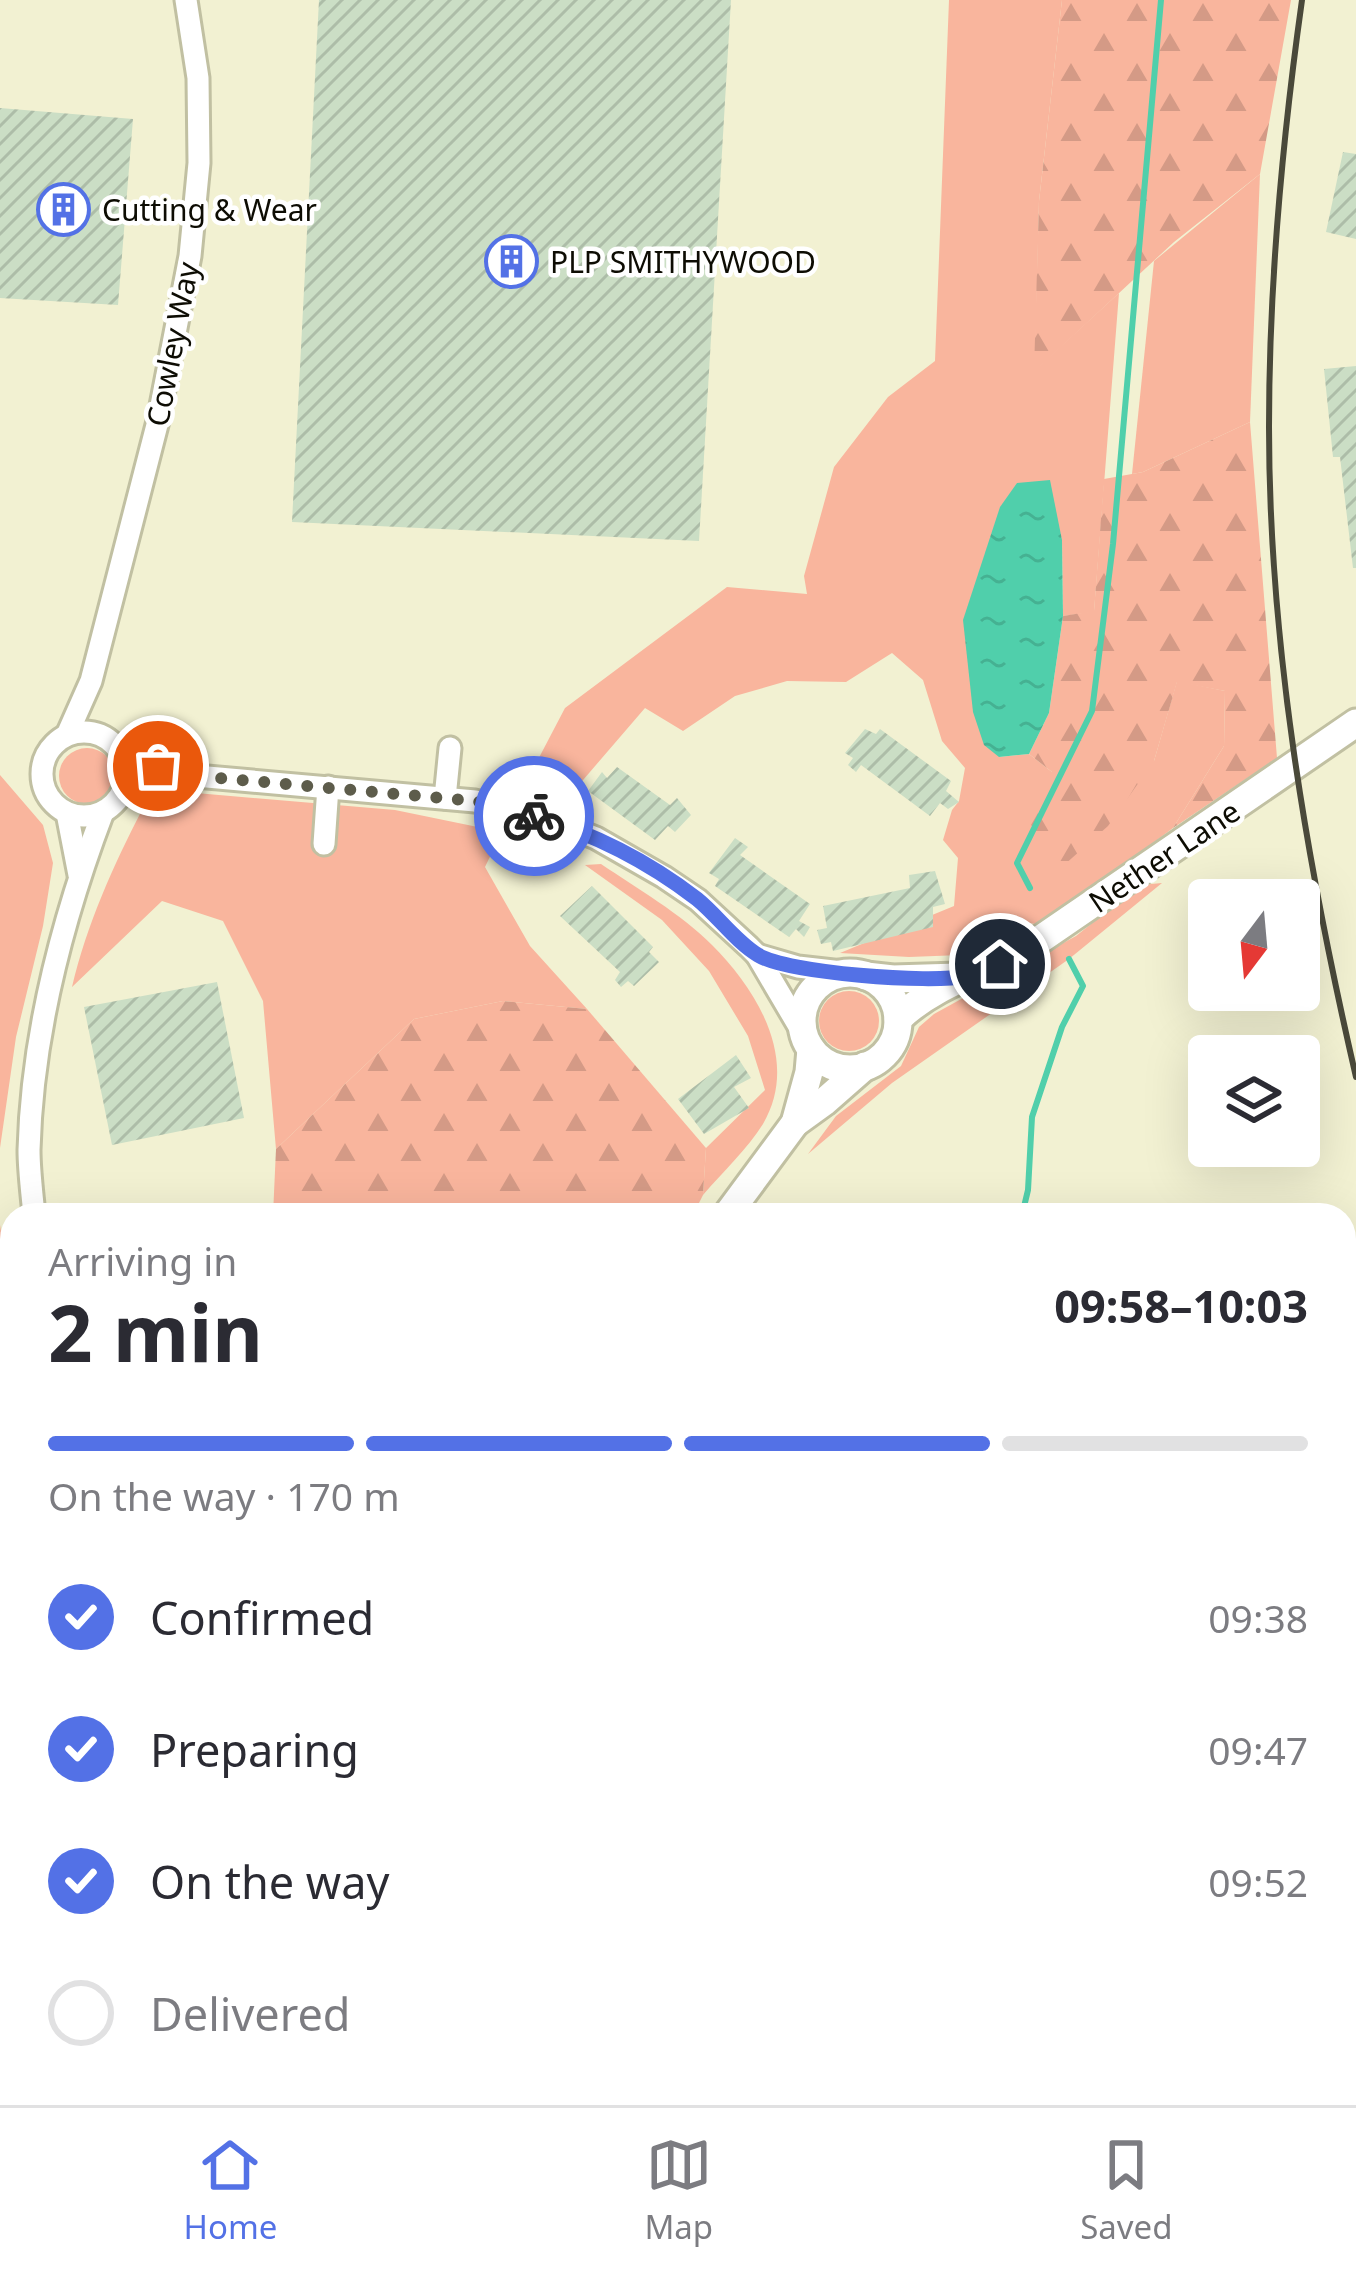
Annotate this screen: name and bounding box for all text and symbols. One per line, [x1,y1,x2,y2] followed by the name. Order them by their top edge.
[35,181,91,237] building icon: Cutting & Wear
[102,189,317,230] place label: Cutting & Wear
[483,233,539,289] building icon: PLP SMITHYWOOD
[550,241,816,282] place label: PLP SMITHYWOOD
[136,258,208,430] street label: Cowley Way
[107,715,209,817] pin
[125,733,191,799] icon: bag
[474,756,594,876] courier
[501,783,567,849] icon: bike
[1080,790,1248,922] street label: Nether Lane
[1188,879,1320,1011] north arrow
[1188,879,1320,1167] map controls
[949,913,1051,1015] pin
[967,931,1033,997] icon: home
[1188,1035,1320,1167] button: layers
[48,1234,237,1287] text: Arriving in
[1054,1275,1308,1336] text: 09:58–10:03
[48,1279,263,1385] text: 2 min
[48,1469,400,1522] text: On the way · 170 m
[48,1584,114,1650] icon: check
[150,1587,374,1648] text: Confirmed
[1208,1591,1308,1644] text: 09:38
[48,1716,114,1782] icon: check
[150,1719,359,1780] text: Preparing
[1208,1723,1308,1776] text: 09:47
[48,1848,114,1914] icon: check
[150,1851,389,1912] text: On the way
[1208,1855,1308,1908] text: 09:52
[150,1983,350,2044] text: Delivered
[184,2132,277,2249] tab: Home
[644,2132,713,2249] tab: Map
[1080,2132,1172,2249] tab: Saved

